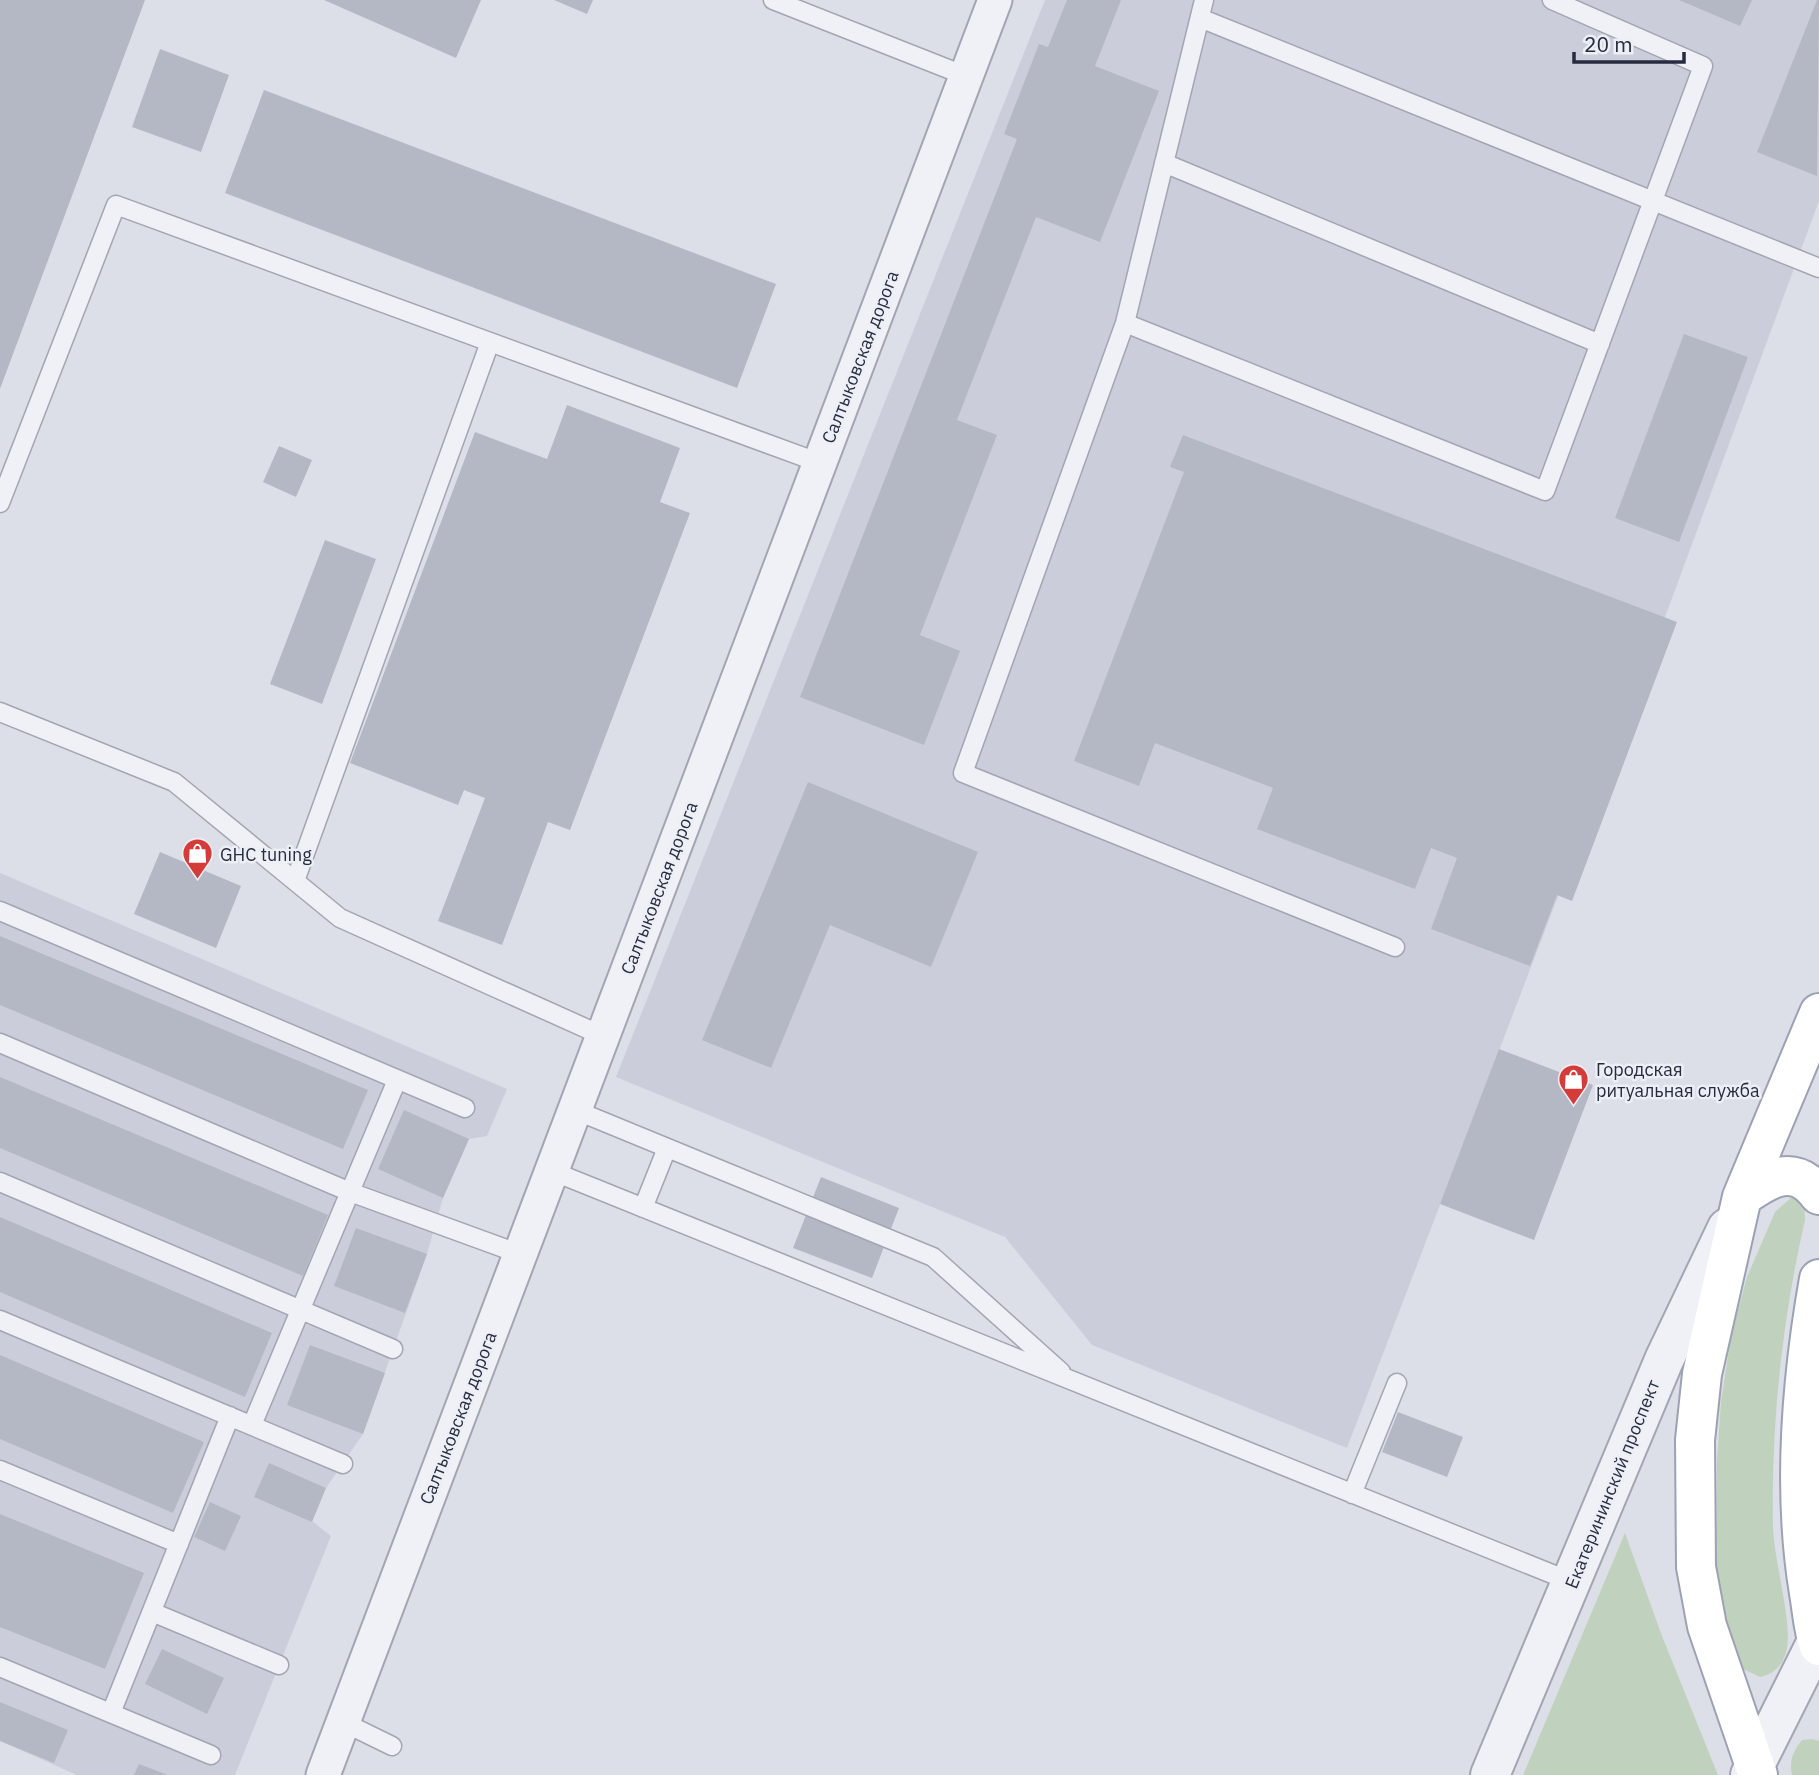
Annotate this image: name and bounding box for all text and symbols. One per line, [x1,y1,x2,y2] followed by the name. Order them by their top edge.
[1574,21,1684,65] scale bar
[1584,30,1633,58] text: 20 m
[816,267,904,447] street label: Салтыковская дорога
[615,798,703,978] street label: Салтыковская дорога
[180,837,214,881] shop icon: GHC tuning
[220,843,312,866] place label: GHC tuning
[1596,1058,1760,1102] place label: Городская ритуальная служба
[1556,1062,1590,1106] shop icon: Городская ритуальная служба
[414,1328,502,1508] street label: Салтыковская дорога
[1560,1376,1665,1592] street label: Екатерининский проспект

